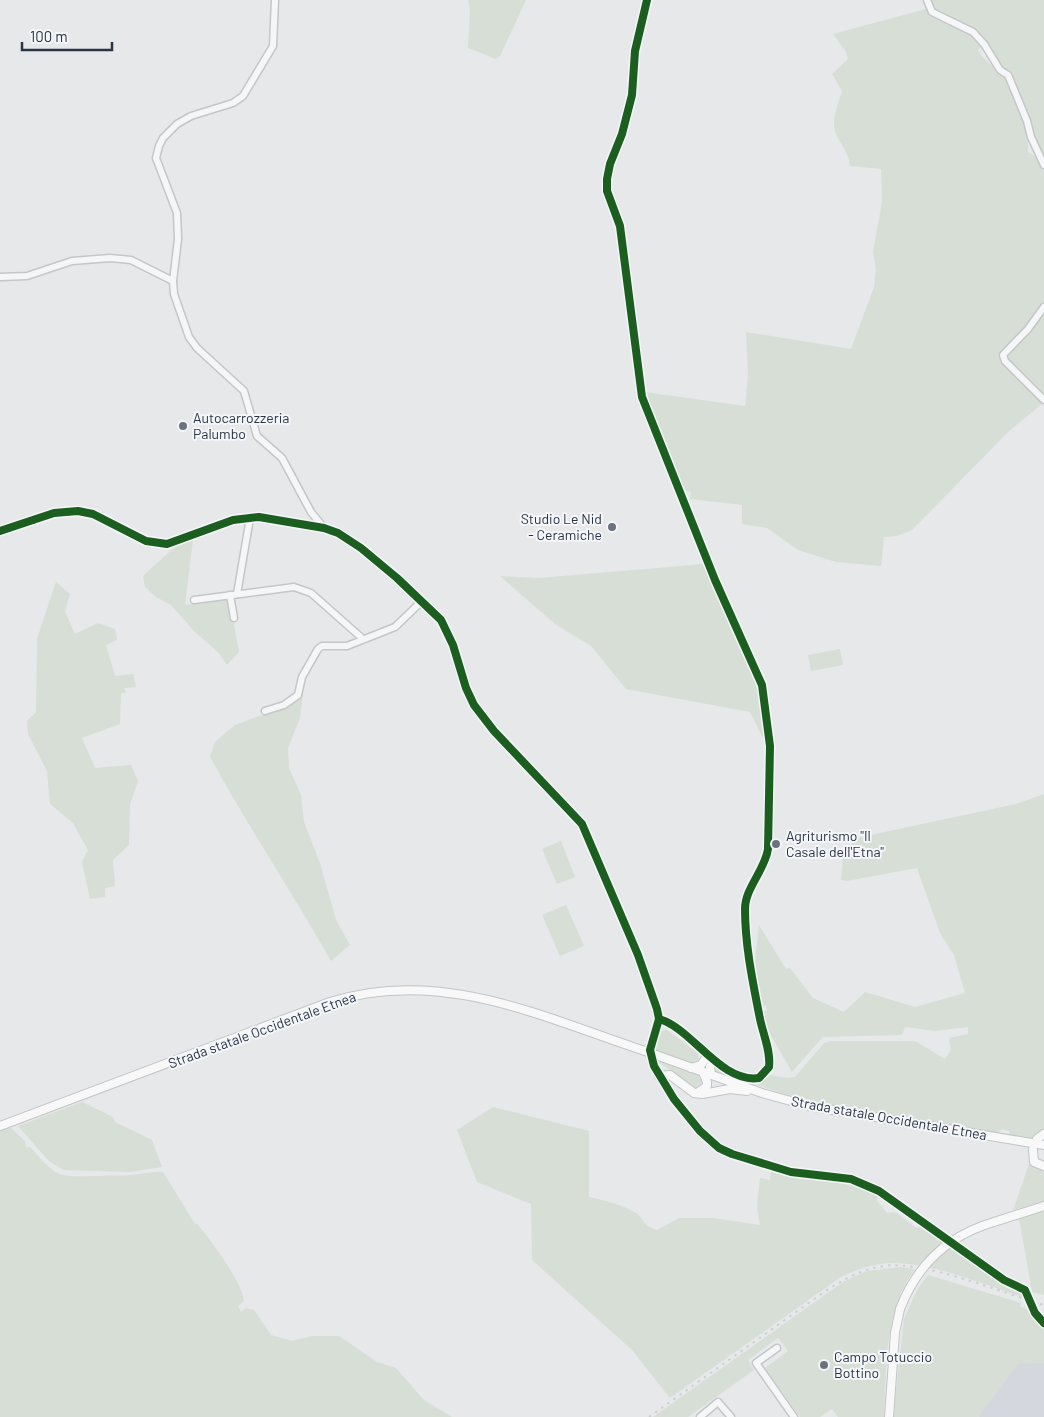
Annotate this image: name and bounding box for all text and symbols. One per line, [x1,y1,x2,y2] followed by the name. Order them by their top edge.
[22,20,112,52] scale bar
[30,27,68,45] text: 100 m
[193,409,289,442] place label: Autocarrozzeria Palumbo
[177,420,189,432] marker: Autocarrozzeria Palumbo
[521,510,602,543] place label: Studio Le Nid - Ceramiche
[606,521,618,533] marker: Studio Le Nid - Ceramiche
[786,827,884,860] place label: Agriturismo "Il Casale dell'Etna"
[770,838,782,850] marker: Agriturismo "Il Casale dell'Etna"
[166,988,358,1071] street label: Strada statale Occidentale Etnea
[790,1092,988,1143] street label: Strada statale Occidentale Etnea
[834,1348,932,1381] place label: Campo Totuccio Bottino
[818,1359,830,1371] marker: Campo Totuccio Bottino

